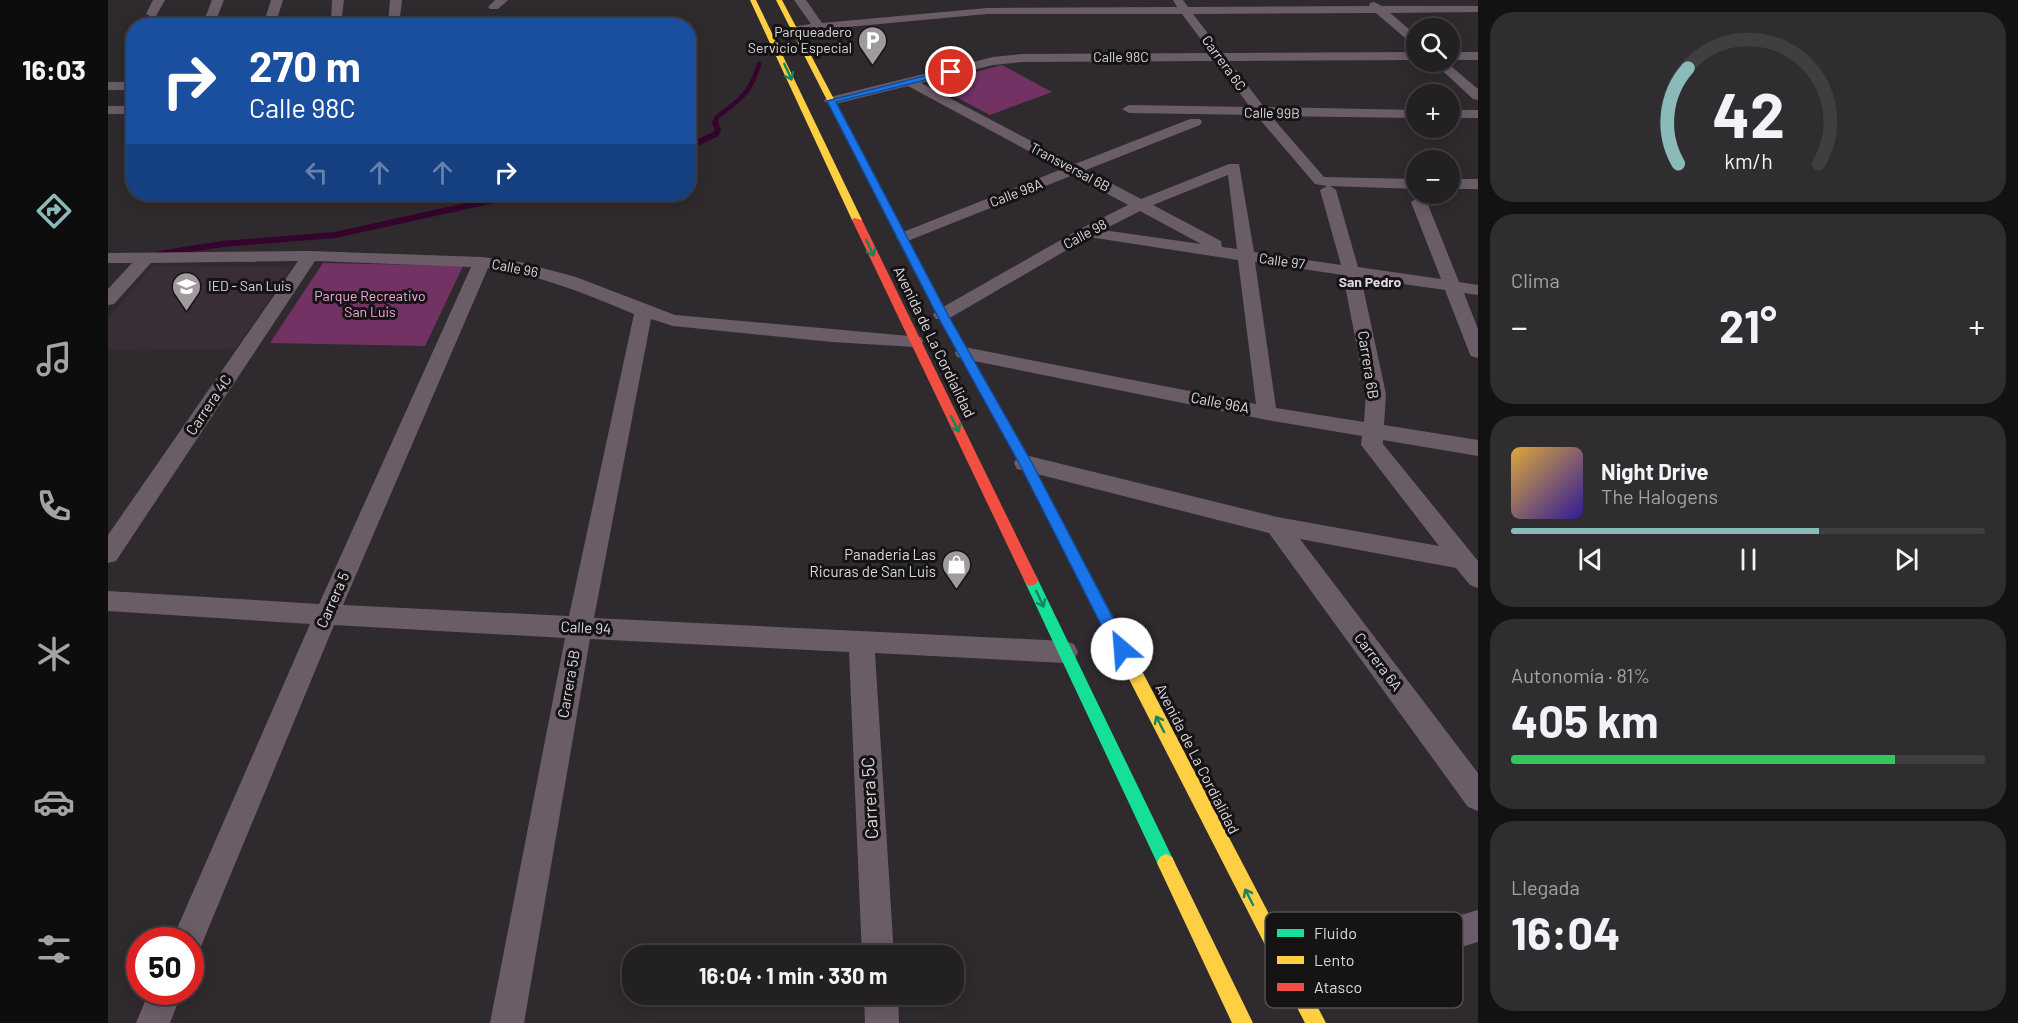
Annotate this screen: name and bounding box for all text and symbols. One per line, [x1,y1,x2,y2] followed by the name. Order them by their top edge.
[1406,18,1460,204] map controls
[1406,18,1460,72] button: search
[748,23,852,56] place label: Parqueadero Servicio Especial
[857,24,889,66] parking icon: Parqueadero Servicio Especial
[1199,32,1250,94] street label: Carrera 6C
[249,40,361,90] text: 270 m
[150,42,228,120] icon: right
[925,46,976,97] pin
[1093,48,1149,65] street label: Calle 98C
[22,53,86,85] text: 16:03
[934,55,967,88] icon: arrive
[782,62,794,80] one-way arrow
[1712,76,1784,150] text: 42
[1406,84,1460,138] button: +
[249,91,356,123] text: Calle 98C
[1244,104,1300,121] street label: Calle 99B
[1027,138,1113,195] street label: Transversal 6B
[1724,148,1772,173] text: km/h
[1406,150,1460,204] button: −
[300,156,333,189] icon: left
[363,156,396,189] icon: ahead
[426,156,459,189] icon: ahead
[489,156,522,189] icon: right
[987,175,1045,210] street label: Calle 98A
[33,190,75,232] icon: directions
[1060,215,1109,252] street label: Calle 98
[865,239,877,257] one-way arrow
[1258,249,1306,272] street label: Calle 97
[491,255,540,280] street label: Calle 96
[890,263,979,420] street label: Avenida de La Cordialidad
[1511,268,1560,292] text: Clima
[171,270,203,312] school or university icon: IED - San Luis
[1339,273,1401,290] district label: San Pedro
[208,277,292,294] place label: IED - San Luis
[314,287,426,320] park label: Parque Recreativo San Luis
[1719,298,1777,352] text: 21°
[1511,306,1528,346] text: −
[1969,306,1985,346] text: +
[1355,329,1383,400] street label: Carrera 6B
[33,338,75,380] icon: music
[181,371,235,438] street label: Carrera 4C
[1189,388,1251,417] street label: Calle 96A
[950,414,961,432] one-way arrow
[1601,458,1709,484] text: Night Drive
[1601,484,1718,508] text: The Halogens
[33,485,75,527] icon: phone
[1574,543,1607,576] icon: previous
[1732,543,1765,576] icon: pause
[1890,543,1923,576] icon: next
[810,545,936,580] place label: Panaderia Las Ricuras de San Luis
[941,548,973,590] shop icon: Panaderia Las Ricuras de San Luis
[312,569,352,630] street label: Carrera 5
[1034,590,1046,608] one-way arrow
[560,617,612,637] street label: Calle 94
[1090,617,1154,681] position arrow
[1351,629,1407,694] street label: Carrera 6A
[33,633,75,675] icon: climate
[553,648,583,719] street label: Carrera 5B
[1511,663,1650,687] text: Autonomía · 81%
[1152,680,1244,837] street label: Avenida de La Cordialidad
[1511,693,1659,747] text: 405 km
[1154,716,1166,733] one-way arrow
[856,756,882,840] street label: Carrera 5C
[33,781,75,823] icon: car
[1511,875,1580,899] text: Llegada
[1243,889,1255,907] one-way arrow
[1511,905,1620,959] text: 16:04
[1265,912,1463,1008] legend
[1314,923,1357,942] text: Fluido
[126,927,204,1005] speed limit sign: 50
[33,928,75,970] icon: filters
[1314,950,1355,969] text: Lento
[699,962,887,988] text: 16:04 · 1 min · 330 m
[1314,977,1362,996] text: Atasco

